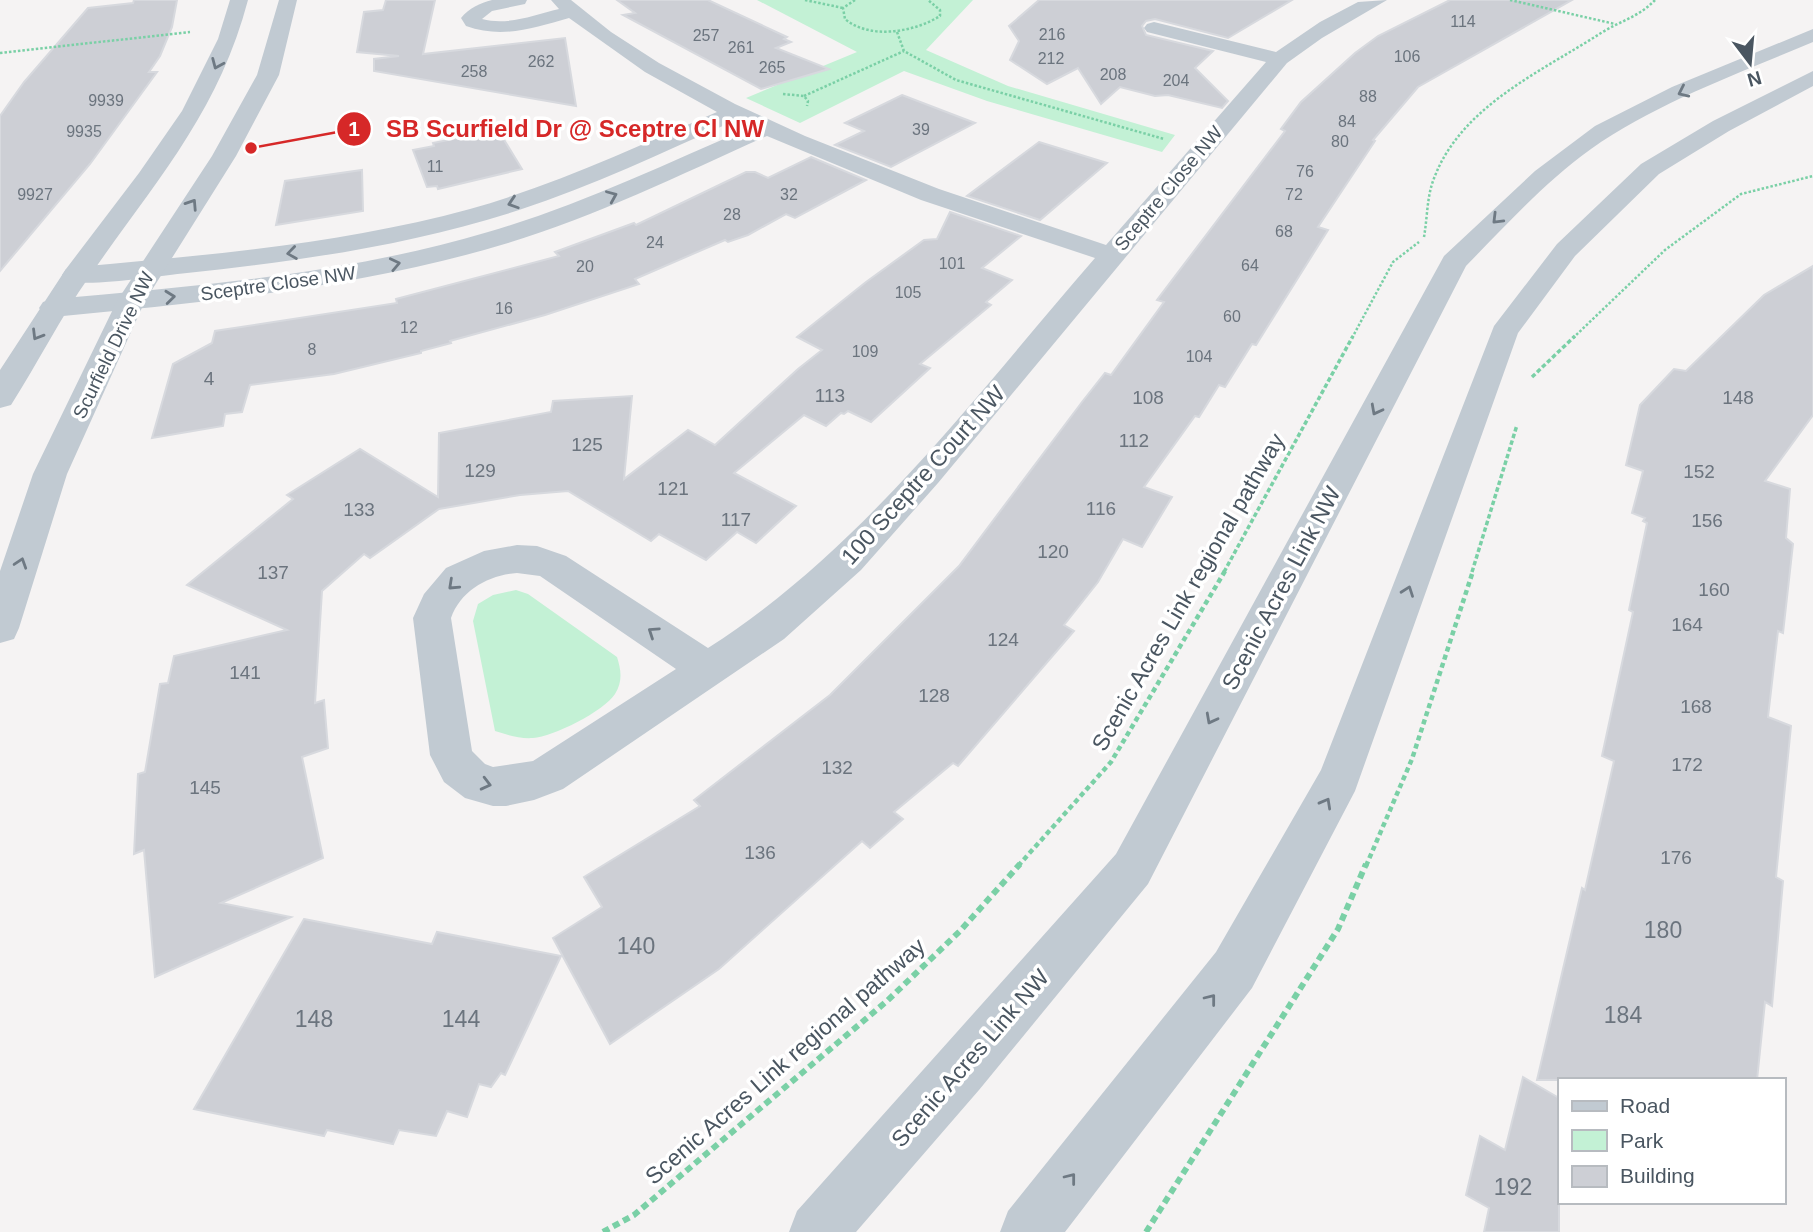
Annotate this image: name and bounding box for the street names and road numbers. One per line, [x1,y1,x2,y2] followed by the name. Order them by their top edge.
[1110,122,1227,255] street label: Sceptre Close NW
[199,262,357,305] street label: Sceptre Close NW
[69,268,158,422] street label: Scurfield Drive NW
[836,380,1010,570] street label: 100 Sceptre Court NW
[1086,428,1290,755] street label: Scenic Acres Link regional pathway
[1216,482,1346,694] street label: Scenic Acres Link NW
[640,932,930,1189] street label: Scenic Acres Link regional pathway
[886,964,1054,1152] street label: Scenic Acres Link NW

